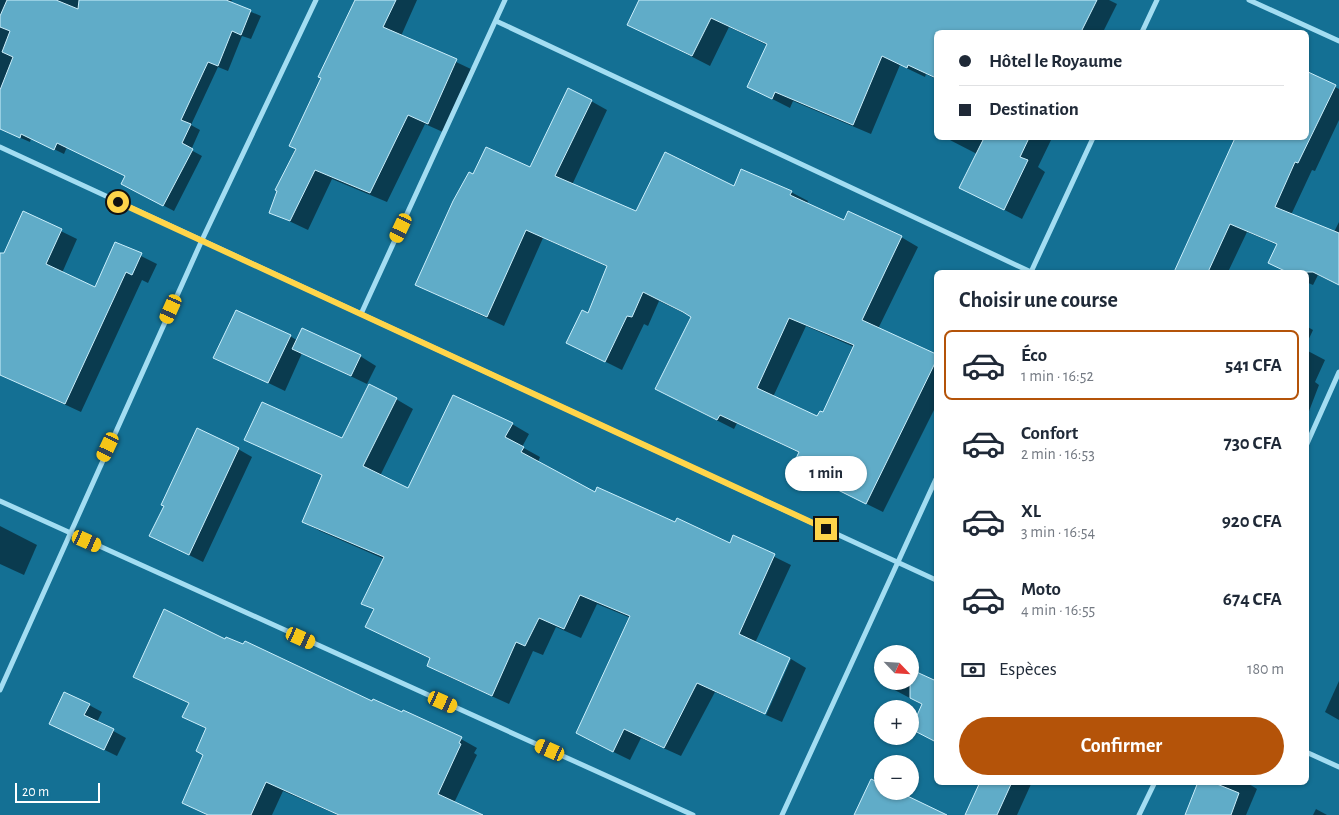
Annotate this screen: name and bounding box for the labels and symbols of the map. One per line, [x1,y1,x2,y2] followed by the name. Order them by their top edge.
[107,191,129,213] route start
[387,211,414,245] car
[158,292,183,326] car
[94,430,121,464] car
[785,456,867,492] callout: 1 min
[815,518,837,540] route end
[70,528,103,554] car
[284,625,317,651] car
[874,645,919,690] north arrow
[426,689,459,715] car
[533,737,566,763] car
[15,780,100,803] scale bar

